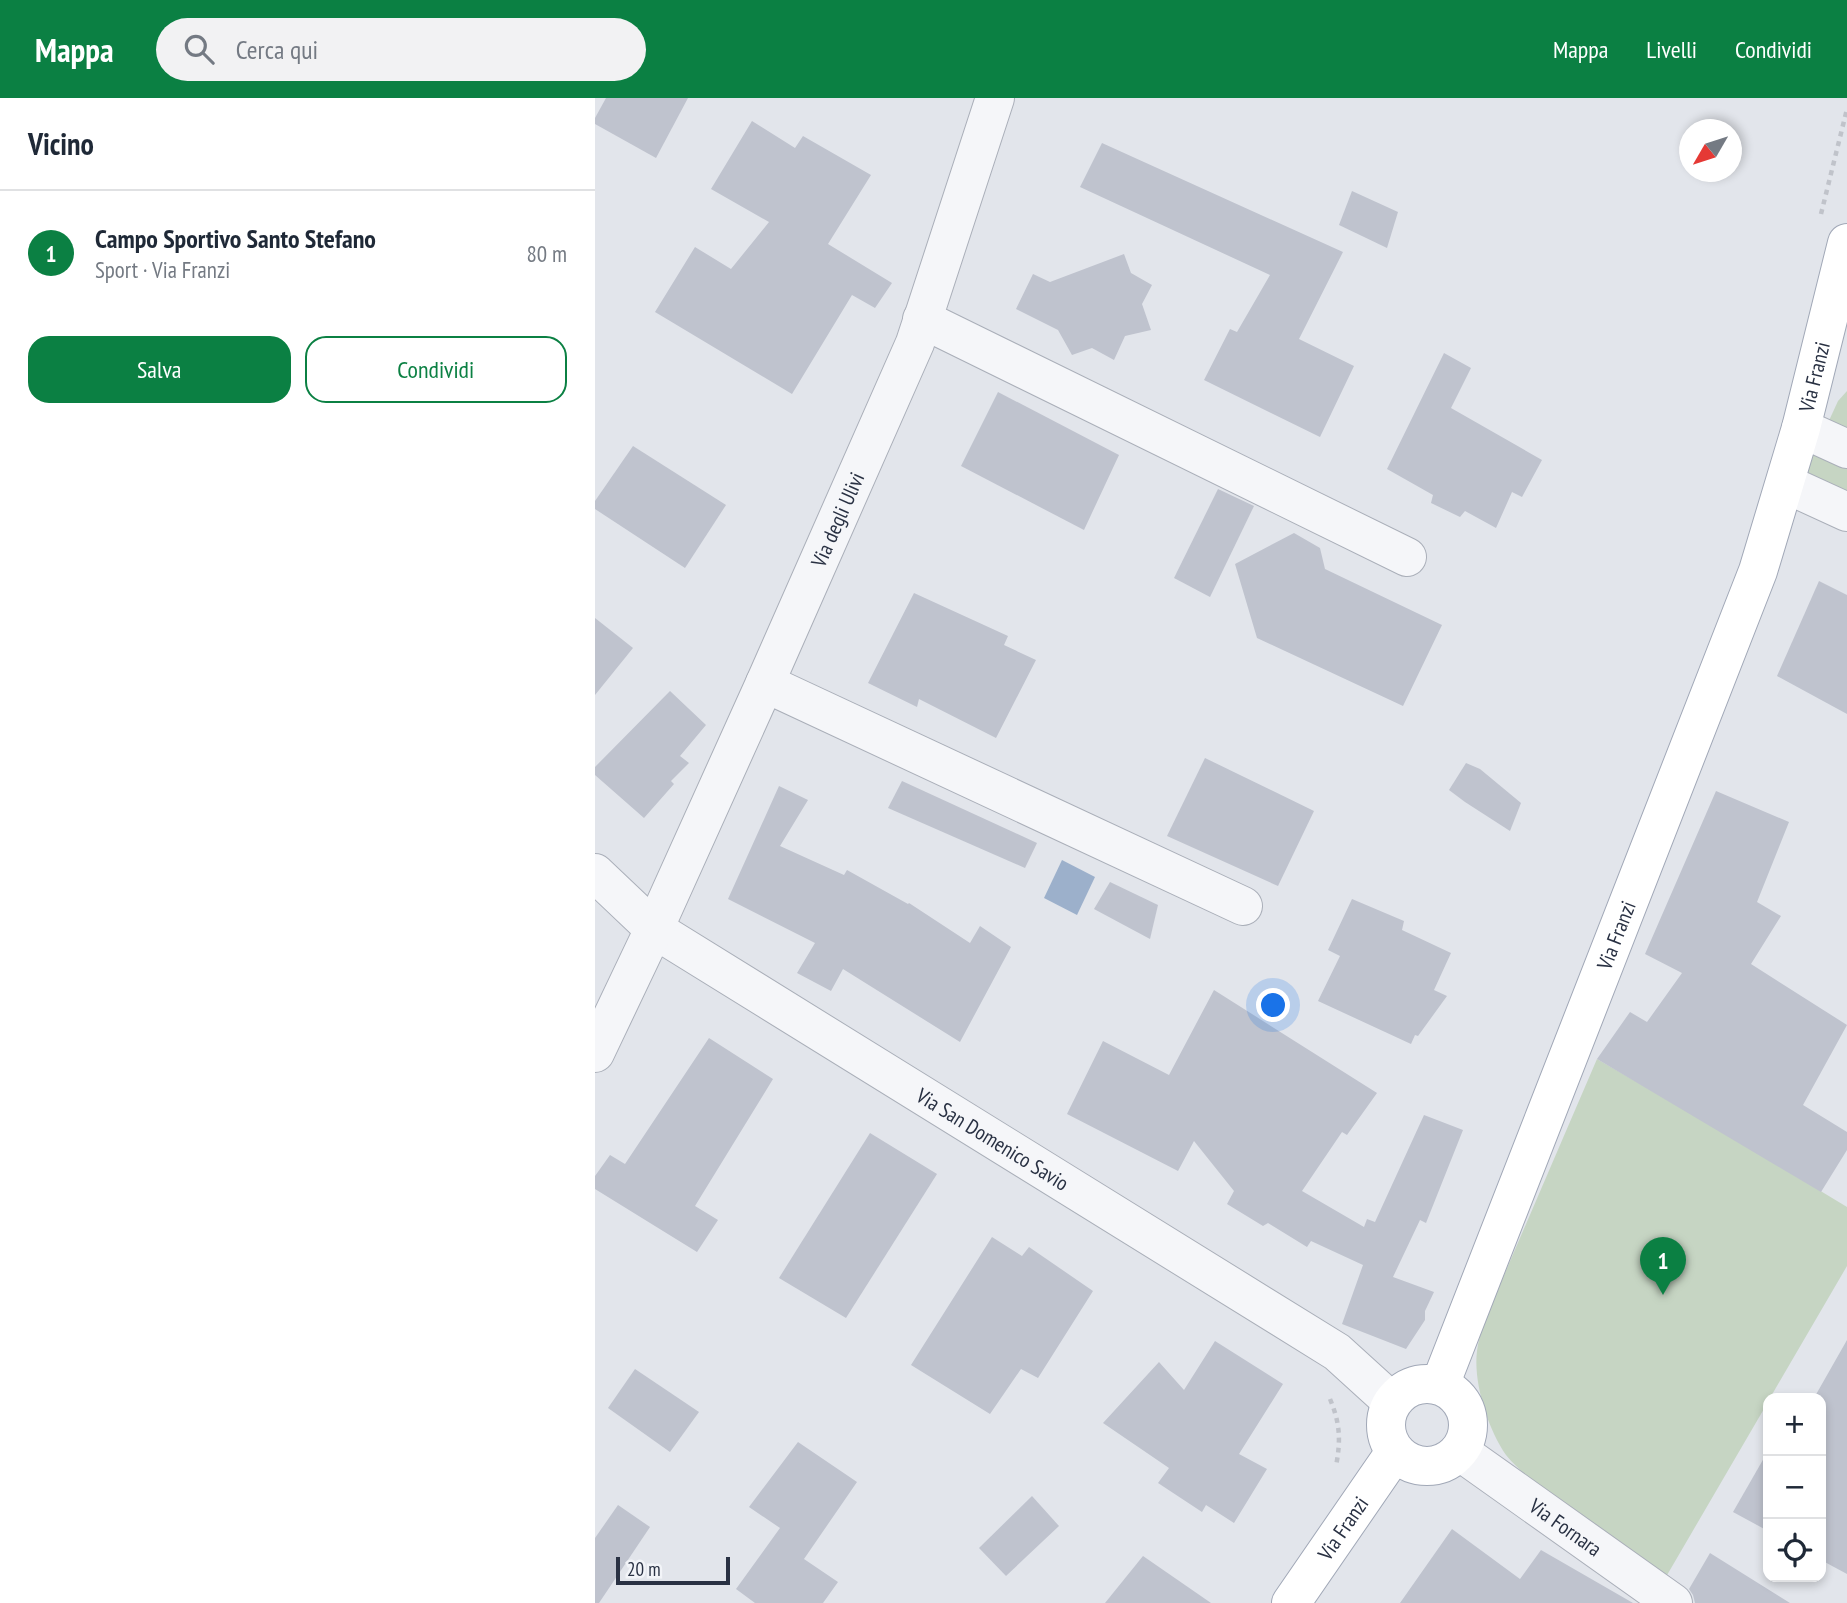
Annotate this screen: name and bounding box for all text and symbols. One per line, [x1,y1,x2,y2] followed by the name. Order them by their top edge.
[156,18,646,81] search box
[35,28,114,71] text: Mappa
[180,30,218,68] icon: search
[236,33,318,66] text: Cerca qui
[1553,34,1608,65] text: Mappa
[1646,34,1697,65] text: Livelli
[1735,34,1812,65] text: Condividi
[1679,119,1742,182] north arrow
[28,124,94,163] text: Vicino
[95,222,376,255] text: Campo Sportivo Santo Stefano
[46,239,57,268] text: 1
[526,239,567,268] text: 80 m
[95,255,230,284] text: Sport · Via Franzi
[28,336,291,403] button: Salva
[305,336,567,403] button: Condividi
[1792,339,1835,416] street label: Via Franzi
[804,468,870,572] street label: Via degli Ulivi
[1590,897,1641,974] street label: Via Franzi
[1256,988,1290,1022] your location
[911,1081,1074,1196] street label: Via San Domenico Savio
[1640,1237,1686,1295] pin: 1
[1763,1393,1826,1582] map controls
[1763,1393,1826,1456] button: +
[1763,1456,1826,1519] button: −
[1311,1491,1374,1566] street label: Via Franzi
[1524,1491,1607,1562] street label: Via Fornara
[1763,1519,1826,1582] button: locate
[616,1554,730,1586] scale bar
[627,1557,661,1581] text: 20 m

